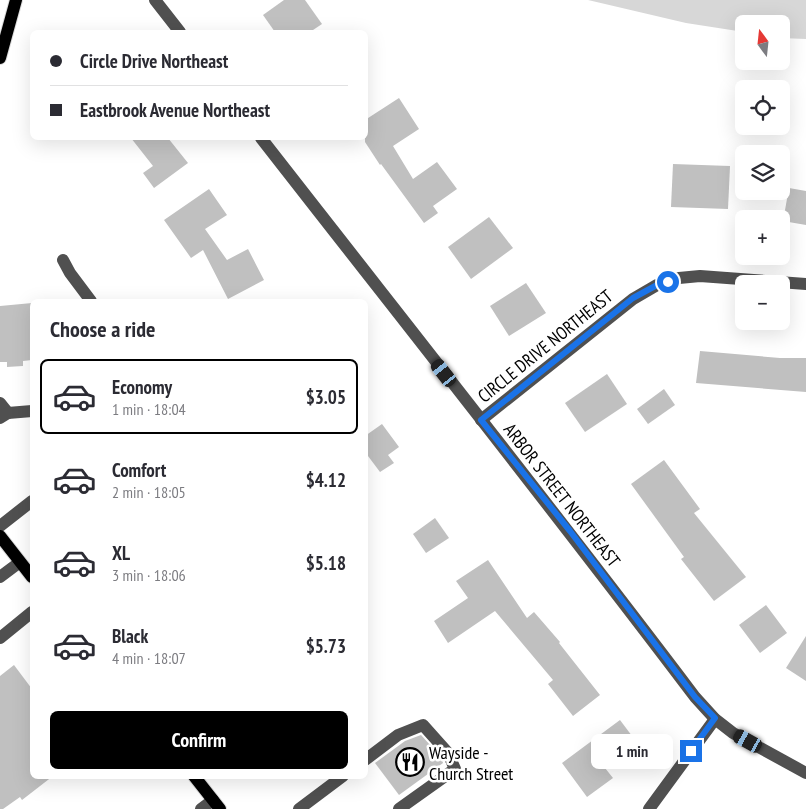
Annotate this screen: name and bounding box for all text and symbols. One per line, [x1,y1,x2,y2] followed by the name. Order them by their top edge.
[735,15,790,70] north arrow
[735,15,790,330] map controls
[80,49,228,73] text: Circle Drive Northeast
[735,80,790,135] button: locate
[80,98,270,122] text: Eastbrook Avenue Northeast
[735,145,790,200] button: layers
[735,210,790,265] button: +
[657,271,679,293] route start
[735,275,790,330] button: −
[473,285,617,407] street label: CIRCLE DRIVE NORTHEAST
[50,315,155,343] text: Choose a ride
[428,357,459,389] car
[52,374,97,419] icon: car
[112,375,172,399] text: Economy
[306,385,346,409] text: $3.05
[112,399,186,419] text: 1 min · 18:04
[499,419,625,571] street label: ARBOR STREET NORTHEAST
[52,457,97,502] icon: car
[112,458,166,482] text: Comfort
[306,468,346,492] text: $4.12
[112,482,186,502] text: 2 min · 18:05
[52,540,97,585] icon: car
[112,541,130,565] text: XL
[306,551,346,575] text: $5.18
[112,565,186,585] text: 3 min · 18:06
[52,623,97,668] icon: car
[112,624,148,648] text: Black
[306,634,346,658] text: $5.73
[112,648,186,668] text: 4 min · 18:07
[50,711,348,769] button: Confirm
[731,727,764,755] car
[591,734,674,768] callout: 1 min
[680,740,702,762] route end
[429,741,513,785] place label: Wayside - Church Street
[616,741,648,761] text: 1 min
[395,747,425,777] restaurant icon: Wayside - Church Street

